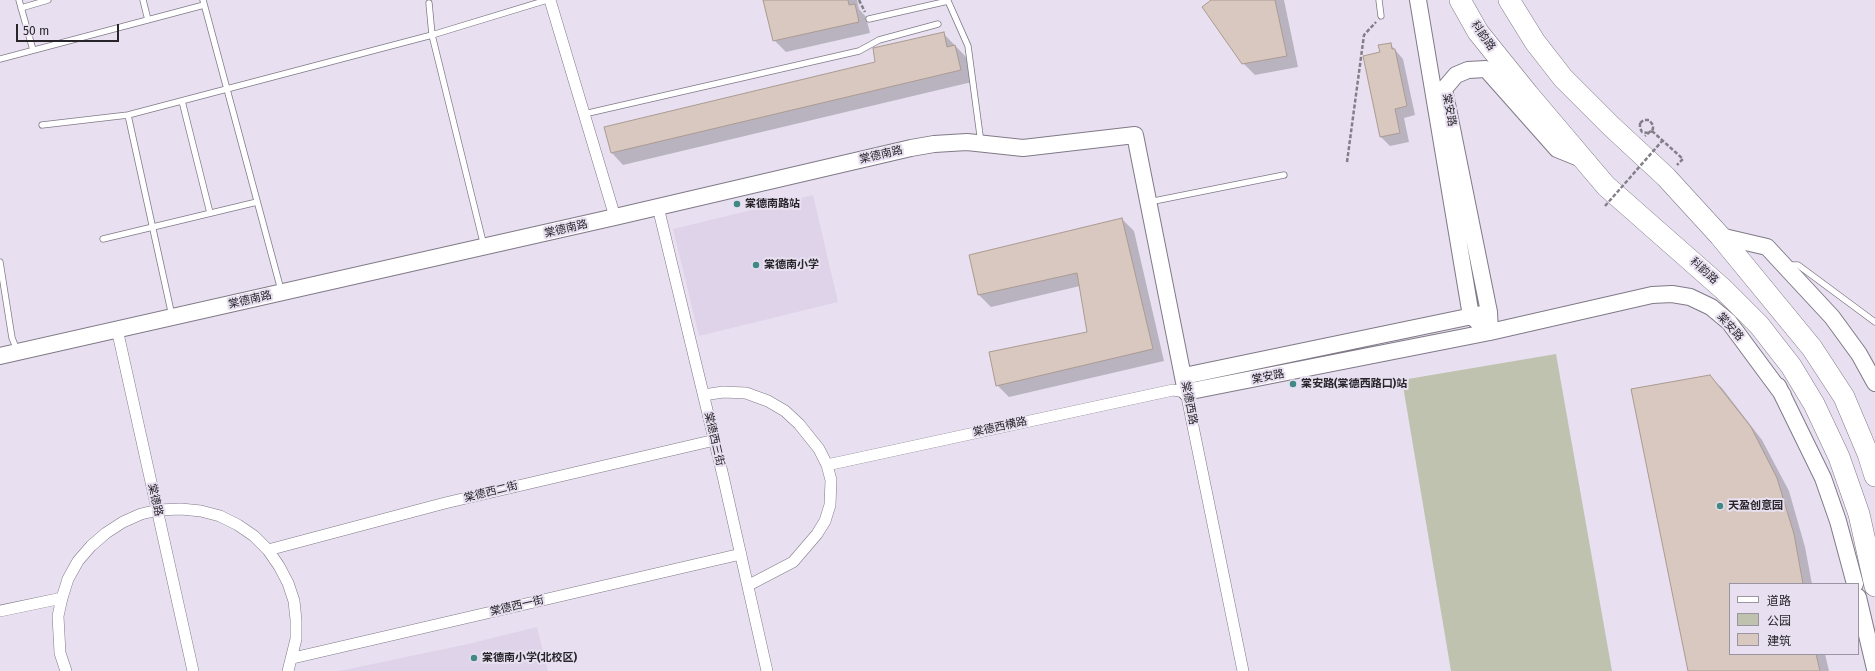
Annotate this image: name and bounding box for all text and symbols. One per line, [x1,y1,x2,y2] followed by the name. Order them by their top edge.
[18,16,121,42] scale bar
[1468,19,1498,53] street label: 科韵路
[23,24,49,38] text: 50 m
[1440,93,1458,127] street label: 棠安路
[858,144,904,166] street label: 棠德南路
[745,197,800,211] place label: 棠德南路站
[732,199,742,209] marker: 棠德南路站
[543,218,589,240] street label: 棠德南路
[1687,255,1721,287] street label: 科韵路
[764,258,819,272] place label: 棠德南小学
[751,260,761,270] marker: 棠德南小学
[227,289,273,311] street label: 棠德南路
[1714,310,1746,344] street label: 棠安路
[1251,367,1285,387] street label: 棠安路
[1301,377,1407,391] place label: 棠安路(棠德西路口)站
[1288,379,1298,389] marker: 棠安路(棠德西路口)站
[1178,380,1200,426] street label: 棠德西路
[701,411,727,467] street label: 棠德西三街
[972,415,1028,439] street label: 棠德西横路
[463,479,519,505] street label: 棠德西二街
[145,482,165,518] street label: 棠德路
[1728,499,1783,513] place label: 天盈创意园
[1715,501,1725,511] marker: 天盈创意园
[1729,583,1859,655] legend
[489,593,545,619] street label: 棠德西一街
[1767,594,1791,608] text: 道路
[1767,614,1791,628] text: 公园
[1767,634,1791,648] text: 建筑
[482,651,577,665] place label: 棠德南小学(北校区)
[469,653,479,663] marker: 棠德南小学(北校区)

